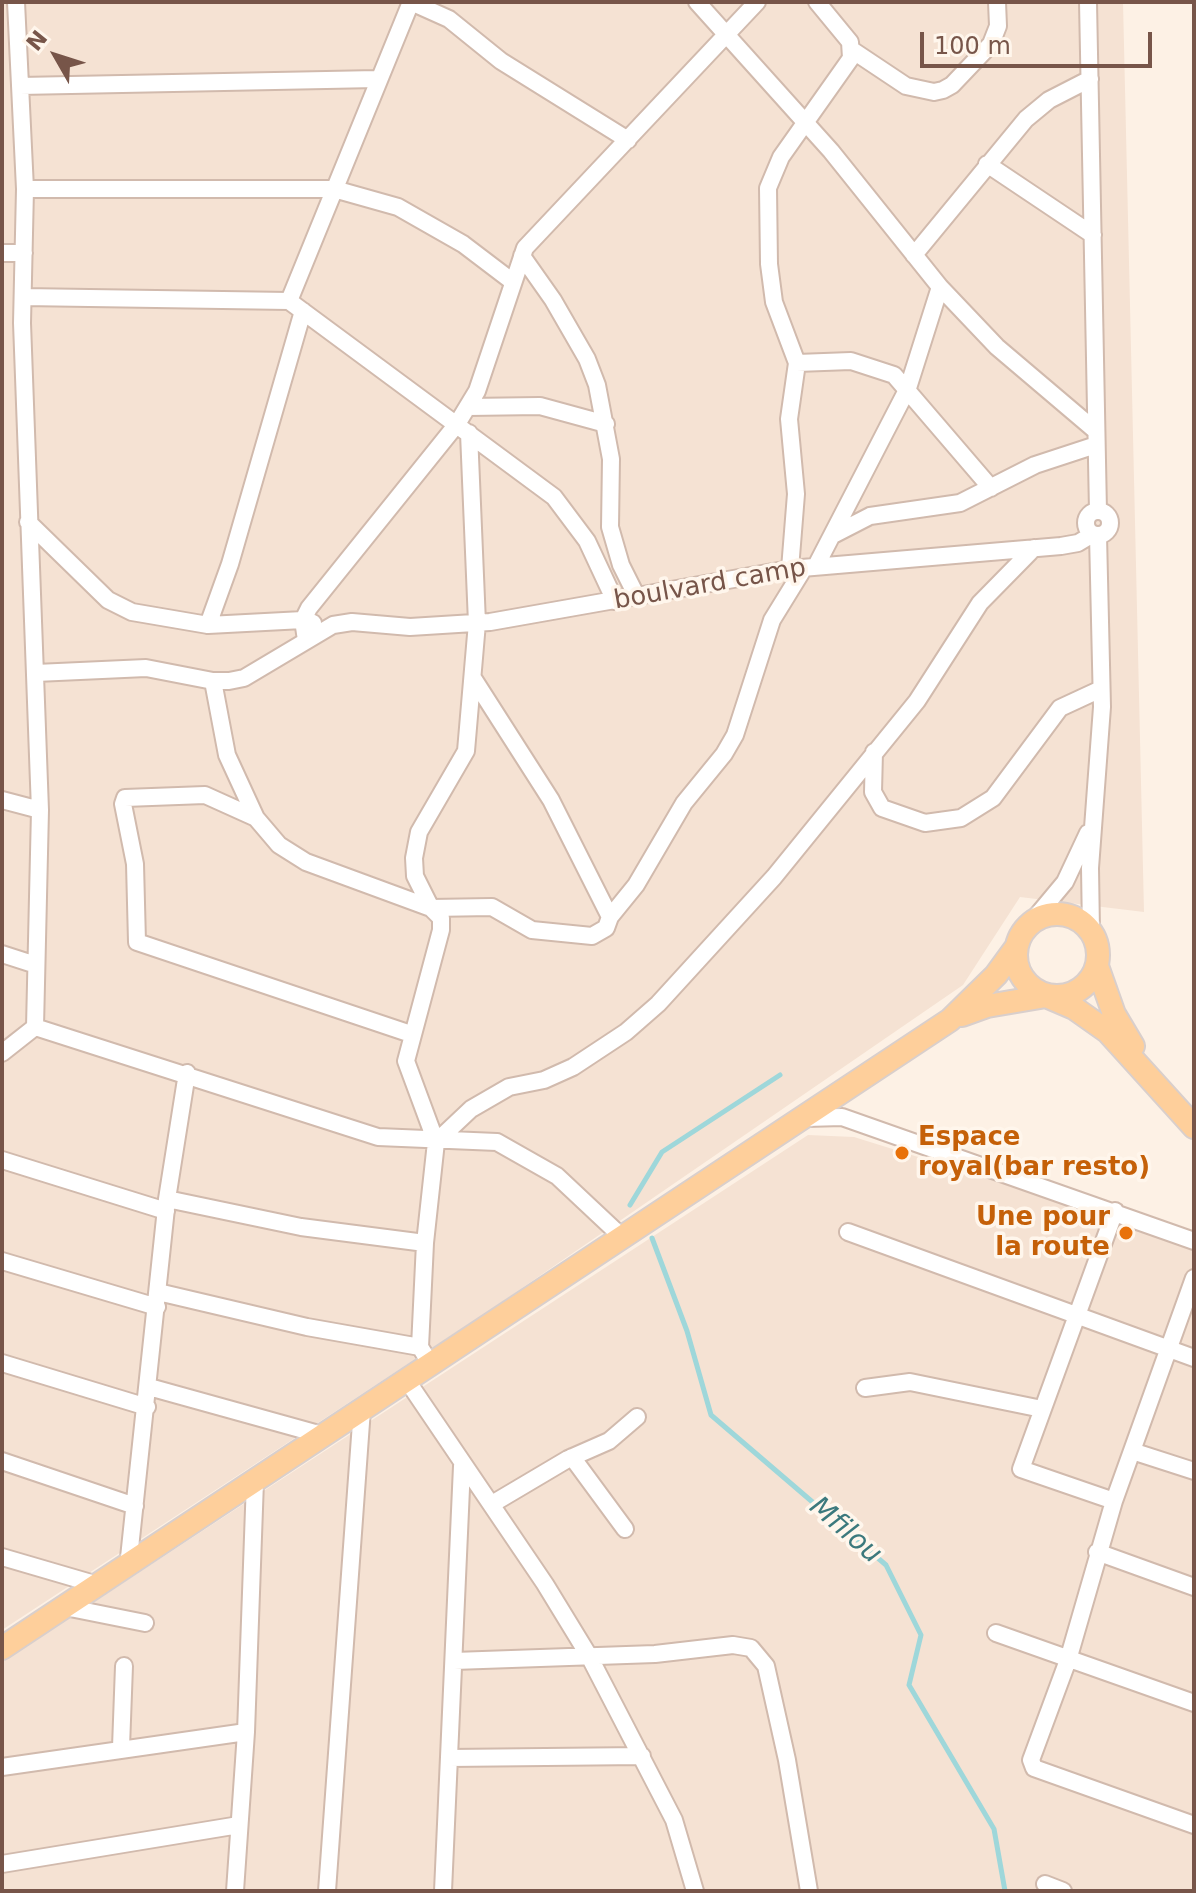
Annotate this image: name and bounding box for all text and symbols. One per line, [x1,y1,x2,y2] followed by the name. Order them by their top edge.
[16,16,96,96] north arrow
[924,16,1156,66] scale bar
[21,26,52,56] text: N
[934,32,1011,60] text: 100 m
[612,553,808,617] street label: boulvard camp
[918,1122,1150,1184] place label: Espace royal(bar resto)
[893,1144,911,1162] marker: Espace royal(bar resto)
[976,1202,1110,1264] place label: Une pour la route
[1117,1224,1135,1242] marker: Une pour la route
[802,1490,888,1572] water label: Mfilou

